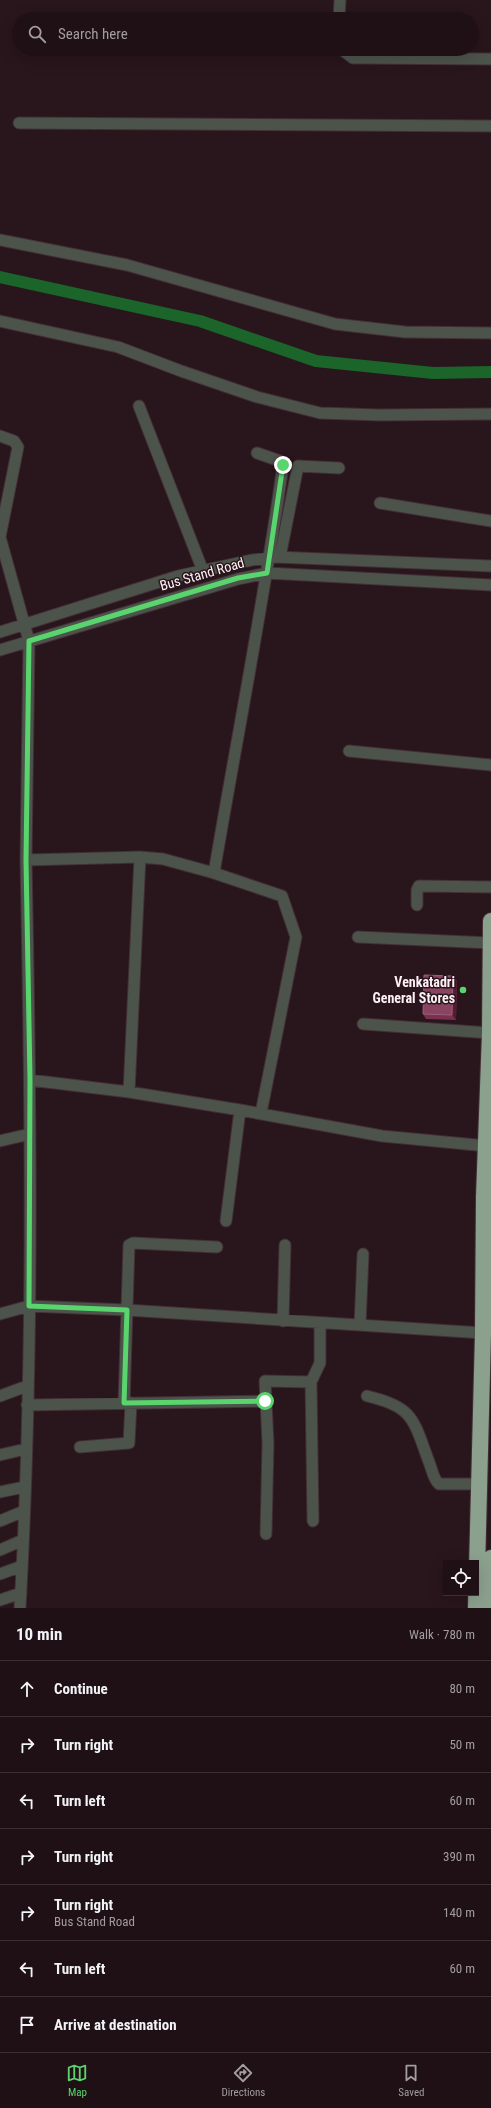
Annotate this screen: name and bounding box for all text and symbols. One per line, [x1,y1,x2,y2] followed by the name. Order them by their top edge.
[12,12,479,56] search box
[26,23,48,45] icon: search
[58,25,128,43] text: Search here
[274,456,292,474] route end
[158,554,246,594] street label: Bus Stand Road
[373,974,455,1006] place label: Venkatadri General Stores
[458,985,468,995] marker: Venkatadri General Stores
[256,1392,274,1410] route start
[443,1560,479,1596] map controls
[443,1560,479,1596] button: locate
[16,1624,62,1644] text: 10 min
[409,1627,475,1642] text: Walk · 780 m
[16,1678,38,1700] icon: ahead
[54,1680,108,1698] text: Continue
[449,1681,475,1696] text: 80 m
[16,1734,38,1756] icon: right
[54,1736,113,1754] text: Turn right
[449,1737,475,1752] text: 50 m
[16,1790,38,1812] icon: left
[54,1792,105,1810] text: Turn left
[449,1793,475,1808] text: 60 m
[16,1846,38,1868] icon: right
[54,1848,113,1866] text: Turn right
[443,1849,475,1864] text: 390 m
[54,1896,113,1914] text: Turn right
[16,1902,38,1924] icon: right
[443,1905,475,1920] text: 140 m
[54,1914,135,1929] text: Bus Stand Road
[16,1958,38,1980] icon: left
[54,1960,105,1978] text: Turn left
[449,1961,475,1976] text: 60 m
[16,2014,38,2036] icon: arrive
[54,2016,177,2034] text: Arrive at destination
[66,2062,88,2099] tab: Map
[221,2062,265,2099] tab: Directions
[398,2062,425,2099] tab: Saved

